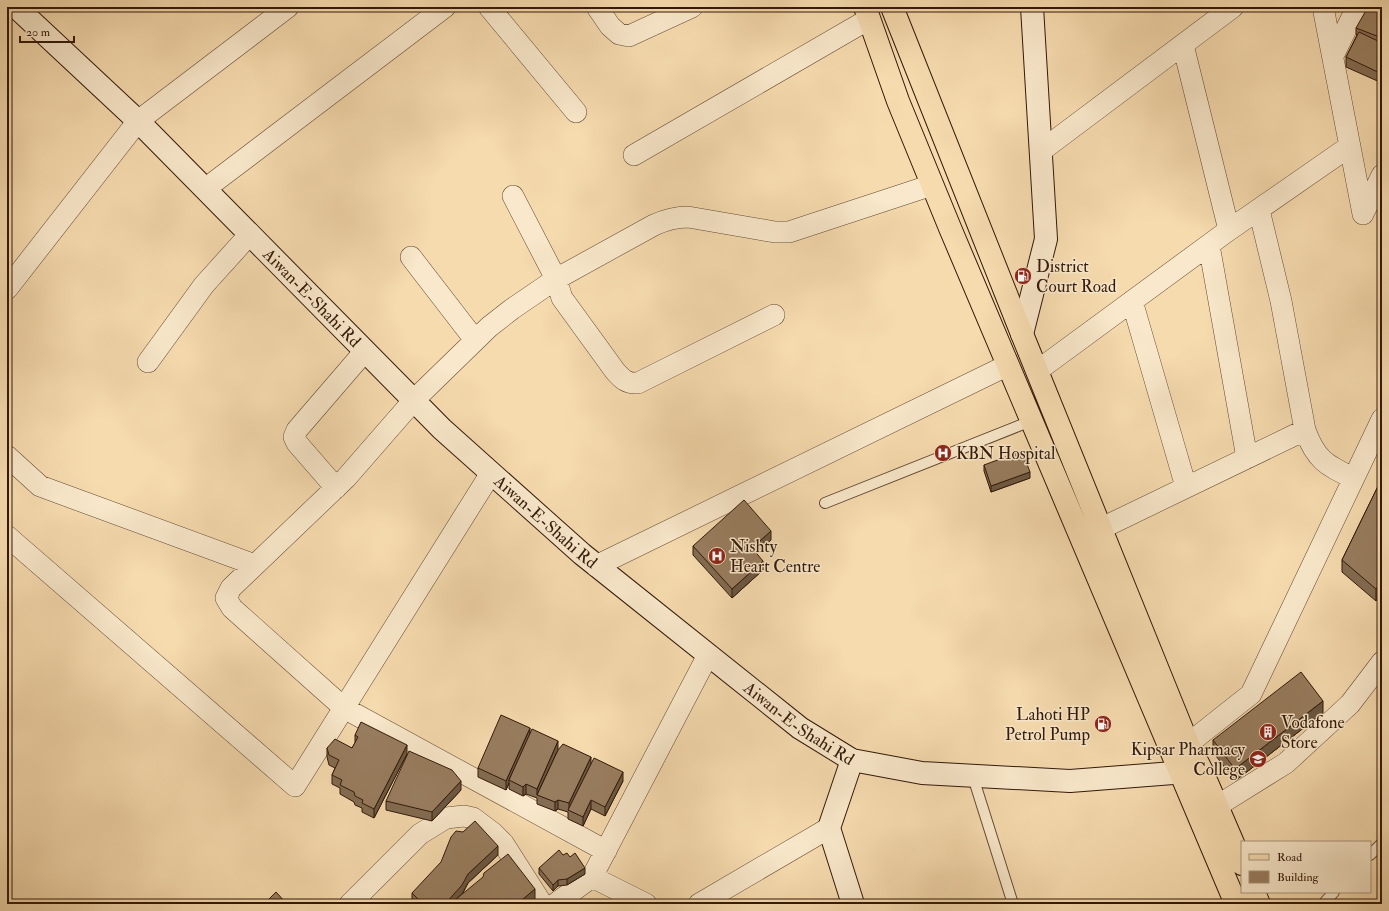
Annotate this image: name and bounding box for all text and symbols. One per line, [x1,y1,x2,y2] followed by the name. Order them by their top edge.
[20,18,74,44] scale bar
[26,25,51,40] text: 20 m
[258,243,366,352] street label: Aiwan-E-Shahi Rd
[1036,256,1117,297] place label: District Court Road
[1013,266,1033,286] fuel station icon: District Court Road
[933,443,953,463] hospital icon: KBN Hospital
[956,443,1056,465] place label: KBN Hospital
[489,470,602,573] street label: Aiwan-E-Shahi Rd
[730,536,820,577] place label: Nishty Heart Centre
[707,546,727,566] hospital icon: Nishty Heart Centre
[739,676,859,770] street label: Aiwan-E-Shahi Rd
[1005,704,1090,746] place label: Lahoti HP Petrol Pump
[1281,712,1345,753] place label: Vodafone Store
[1093,714,1113,734] fuel station icon: Lahoti HP Petrol Pump
[1258,722,1278,742] building icon: Vodafone Store
[1131,739,1246,780] place label: Kipsar Pharmacy College
[1248,749,1268,769] school or university icon: Kipsar Pharmacy College
[1241,841,1371,893] legend
[1277,850,1302,865] text: Road
[1277,870,1320,885] text: Building

